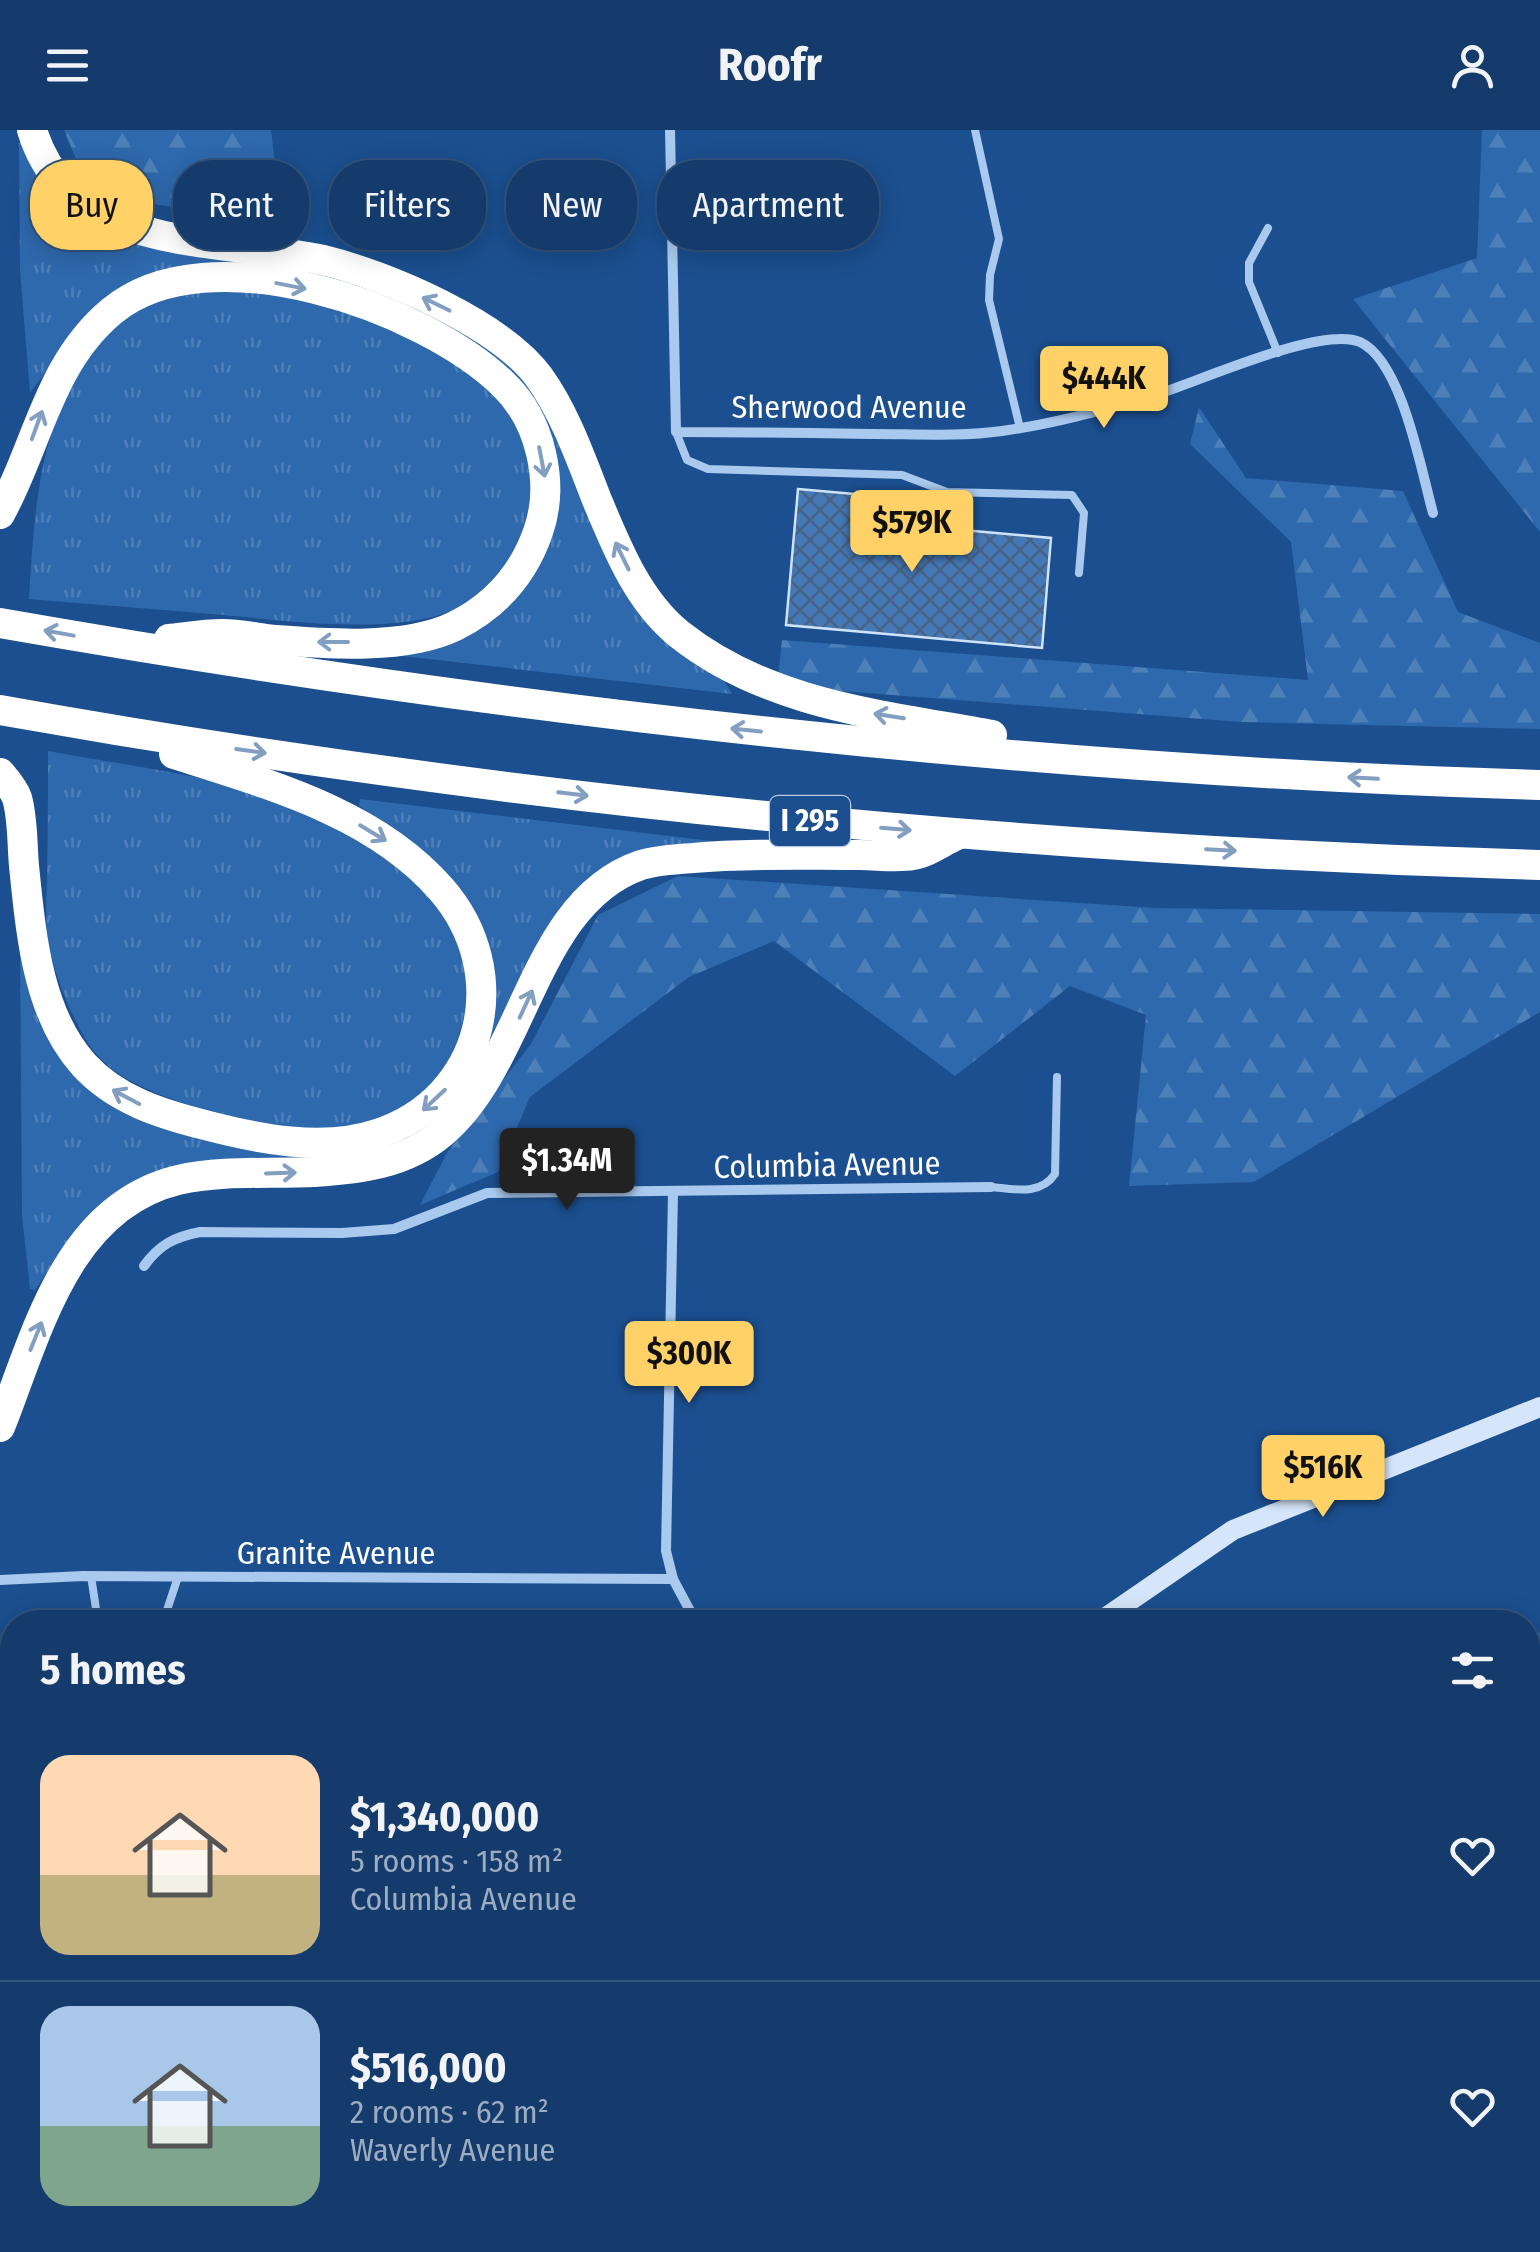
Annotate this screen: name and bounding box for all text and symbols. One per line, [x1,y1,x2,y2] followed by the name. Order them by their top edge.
[40,38,95,93] icon: menu
[718,38,822,92] text: Roofr
[1445,38,1500,93] icon: person
[30,160,153,250] chip: Buy
[173,160,309,250] chip: Rent
[329,160,486,250] chip: Filters
[506,160,637,250] chip: New
[657,160,879,250] chip: Apartment
[274,277,307,296] one-way arrow
[422,293,452,312] one-way arrow
[1034,346,1174,431] pin: $444K
[1062,359,1146,397] text: $444K
[731,388,967,426] street label: Sherwood Avenue
[29,410,47,441] one-way arrow
[533,445,552,477] one-way arrow
[842,490,982,575] pin: $579K
[872,503,952,541] text: $579K
[612,542,631,572] one-way arrow
[43,623,75,642] one-way arrow
[318,632,350,652] one-way arrow
[873,707,906,725] one-way arrow
[730,720,763,739] one-way arrow
[234,742,267,760] one-way arrow
[1347,768,1379,787] one-way arrow
[557,785,589,804] one-way arrow
[770,796,850,846] road number: I 295
[880,820,912,839] one-way arrow
[358,823,387,843] one-way arrow
[1204,841,1236,860] one-way arrow
[517,989,536,1019] one-way arrow
[112,1087,142,1106] one-way arrow
[422,1088,446,1112] one-way arrow
[486,1128,648,1213] pin: $1.34M
[522,1141,612,1179] text: $1.34M
[713,1144,941,1186] street label: Columbia Avenue
[265,1163,297,1182] one-way arrow
[619,1321,759,1406] pin: $300K
[28,1322,46,1352] one-way arrow
[647,1334,731,1372] text: $300K
[1253,1435,1393,1520] pin: $516K
[1284,1448,1362,1486] text: $516K
[237,1534,435,1572] street label: Granite Avenue
[1445,1643,1500,1698] icon: filters
[40,1645,186,1695] text: 5 homes
[350,1792,539,1842] text: $1,340,000
[120,1795,240,1915] icon: home
[1445,1828,1500,1883] icon: heart
[350,1842,563,1880] text: 5 rooms · 158 m²
[350,1880,577,1918] text: Columbia Avenue
[350,2043,507,2093] text: $516,000
[120,2046,240,2166] icon: home
[1445,2079,1500,2134] icon: heart
[350,2093,549,2131] text: 2 rooms · 62 m²
[350,2131,555,2169] text: Waverly Avenue

